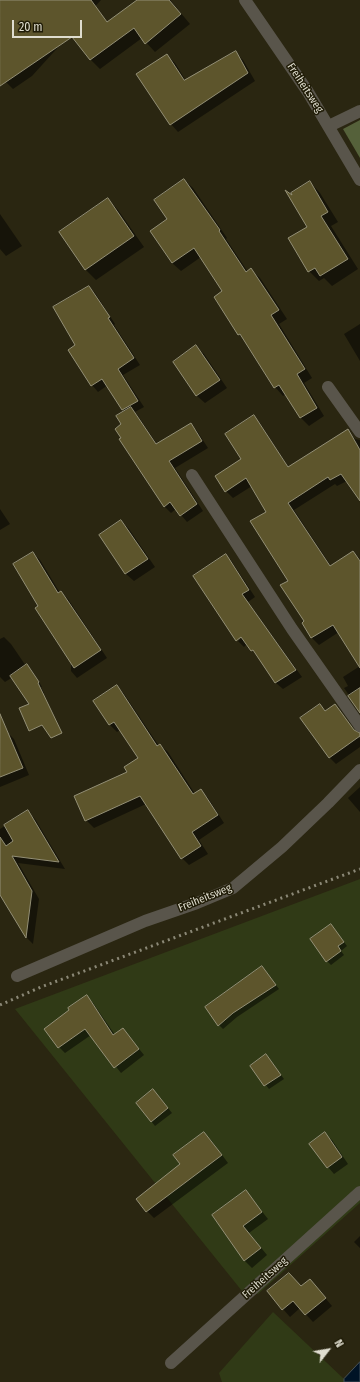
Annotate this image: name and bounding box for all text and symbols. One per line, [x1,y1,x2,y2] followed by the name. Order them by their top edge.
[14,12,84,38] scale bar
[19,20,43,34] text: 20 m
[284,61,326,115] street label: Freiheitsweg
[176,881,234,915] street label: Freiheitsweg
[240,1254,290,1302] street label: Freiheitsweg
[308,1330,348,1370] north arrow
[331,1337,346,1350] text: N

